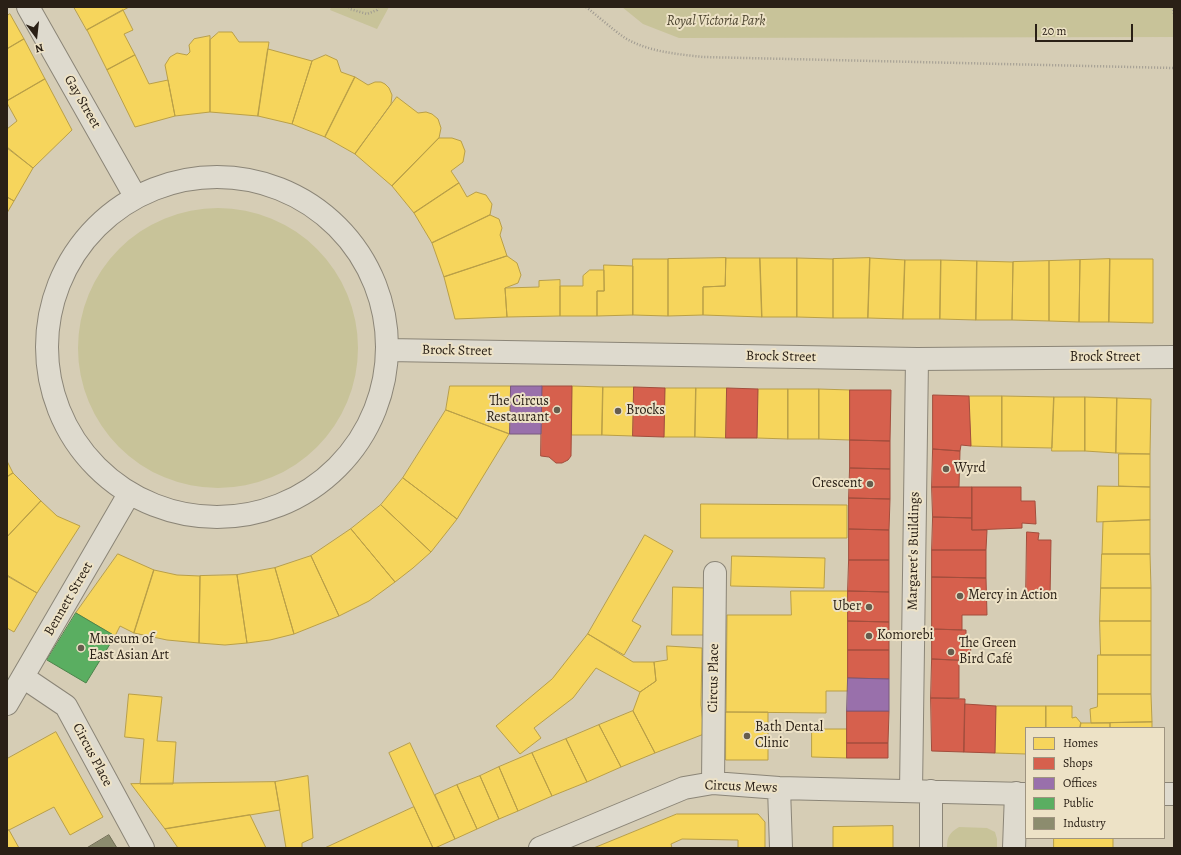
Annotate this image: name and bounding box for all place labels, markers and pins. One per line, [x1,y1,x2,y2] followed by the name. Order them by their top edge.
[486,394,549,426] place label: The Circus Restaurant
[626,403,665,419] place label: Brocks
[552,405,562,415] marker: The Circus Restaurant
[613,406,623,416] marker: Brocks
[954,461,986,477] place label: Wyrd
[941,464,951,474] marker: Wyrd
[812,476,862,492] place label: Crescent
[865,479,875,489] marker: Crescent
[968,588,1058,604] place label: Mercy in Action
[955,591,965,601] marker: Mercy in Action
[833,599,861,615] place label: Uber
[864,602,874,612] marker: Uber
[877,628,934,644] place label: Komorebi
[864,631,874,641] marker: Komorebi
[89,632,169,664] place label: Museum of East Asian Art
[959,636,1016,668] place label: The Green Bird Café
[76,643,86,653] marker: Museum of East Asian Art
[946,647,956,657] marker: The Green Bird Café
[755,720,823,752] place label: Bath Dental Clinic
[742,731,752,741] marker: Bath Dental Clinic

